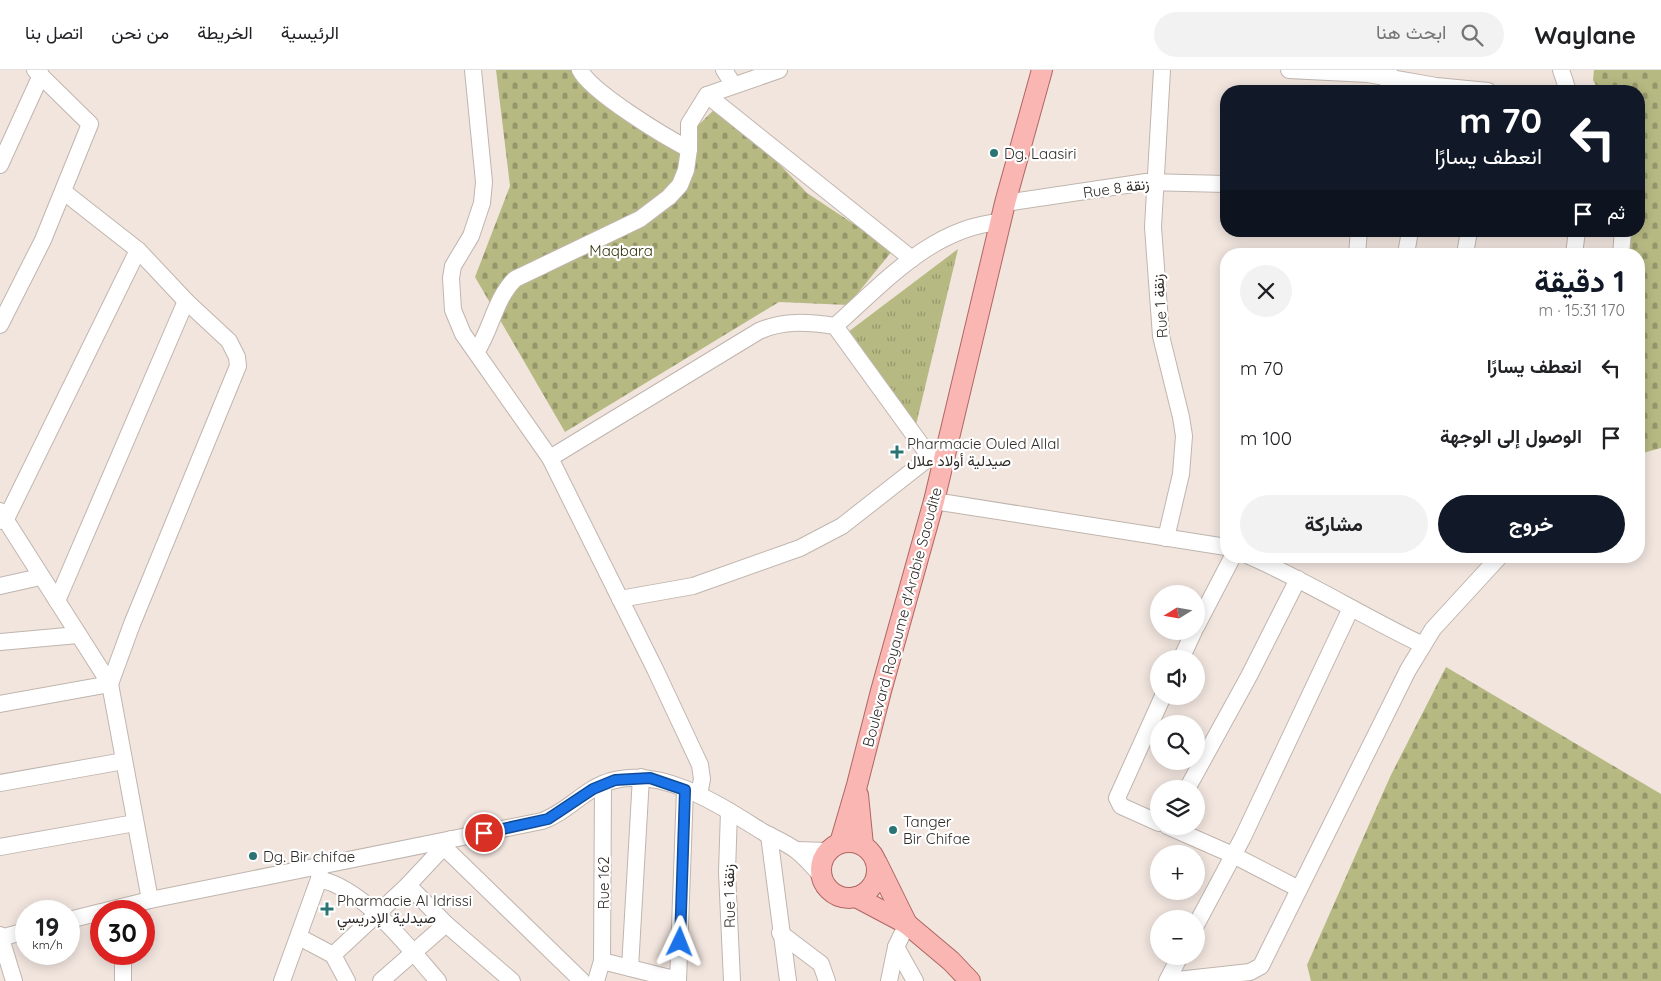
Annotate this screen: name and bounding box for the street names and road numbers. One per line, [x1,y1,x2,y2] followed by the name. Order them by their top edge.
[1082,174,1150,202] street label: Rue 8 زنقة
[1148,273,1172,339] street label: Rue 1 زنقة
[858,485,946,749] street label: Boulevard Royaume d'Arabie Saoudite
[594,857,613,909] street label: Rue 162
[719,864,739,928] street label: Rue 1 زنقة

